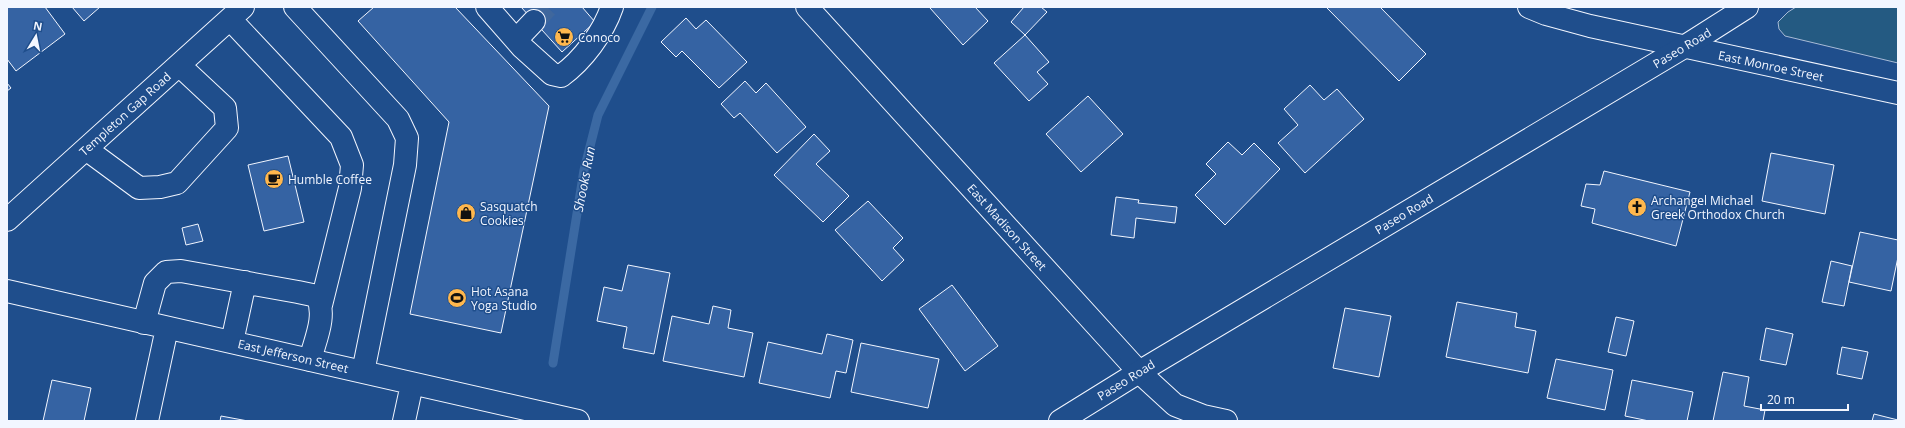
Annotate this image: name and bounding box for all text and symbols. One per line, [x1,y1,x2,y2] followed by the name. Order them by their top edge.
[16,16,56,56] north arrow
[32,17,44,34] text: N
[1650,24,1714,72] street label: Paseo Road
[553,26,575,48] supermarket icon: Conoco
[578,29,620,46] place label: Conoco
[1717,47,1825,85] street label: East Monroe Street
[75,68,175,160] street label: Templeton Gap Road
[569,145,599,213] water label: Shooks Run
[263,168,285,190] cafe icon: Humble Coffee
[288,171,372,188] place label: Humble Coffee
[963,180,1051,274] street label: East Madison Street
[1372,190,1436,238] street label: Paseo Road
[1651,192,1785,223] place label: Archangel Michael Greek Orthodox Church
[1626,196,1648,218] church icon: Archangel Michael Greek Orthodox Church
[480,198,538,229] place label: Sasquatch Cookies
[455,202,477,224] shop icon: Sasquatch Cookies
[471,283,537,314] place label: Hot Asana Yoga Studio
[446,287,468,309] sports icon: Hot Asana Yoga Studio
[236,335,350,377] street label: East Jefferson Street
[1094,355,1158,405] street label: Paseo Road
[1761,386,1848,412] scale bar
[1767,391,1795,408] text: 20 m

